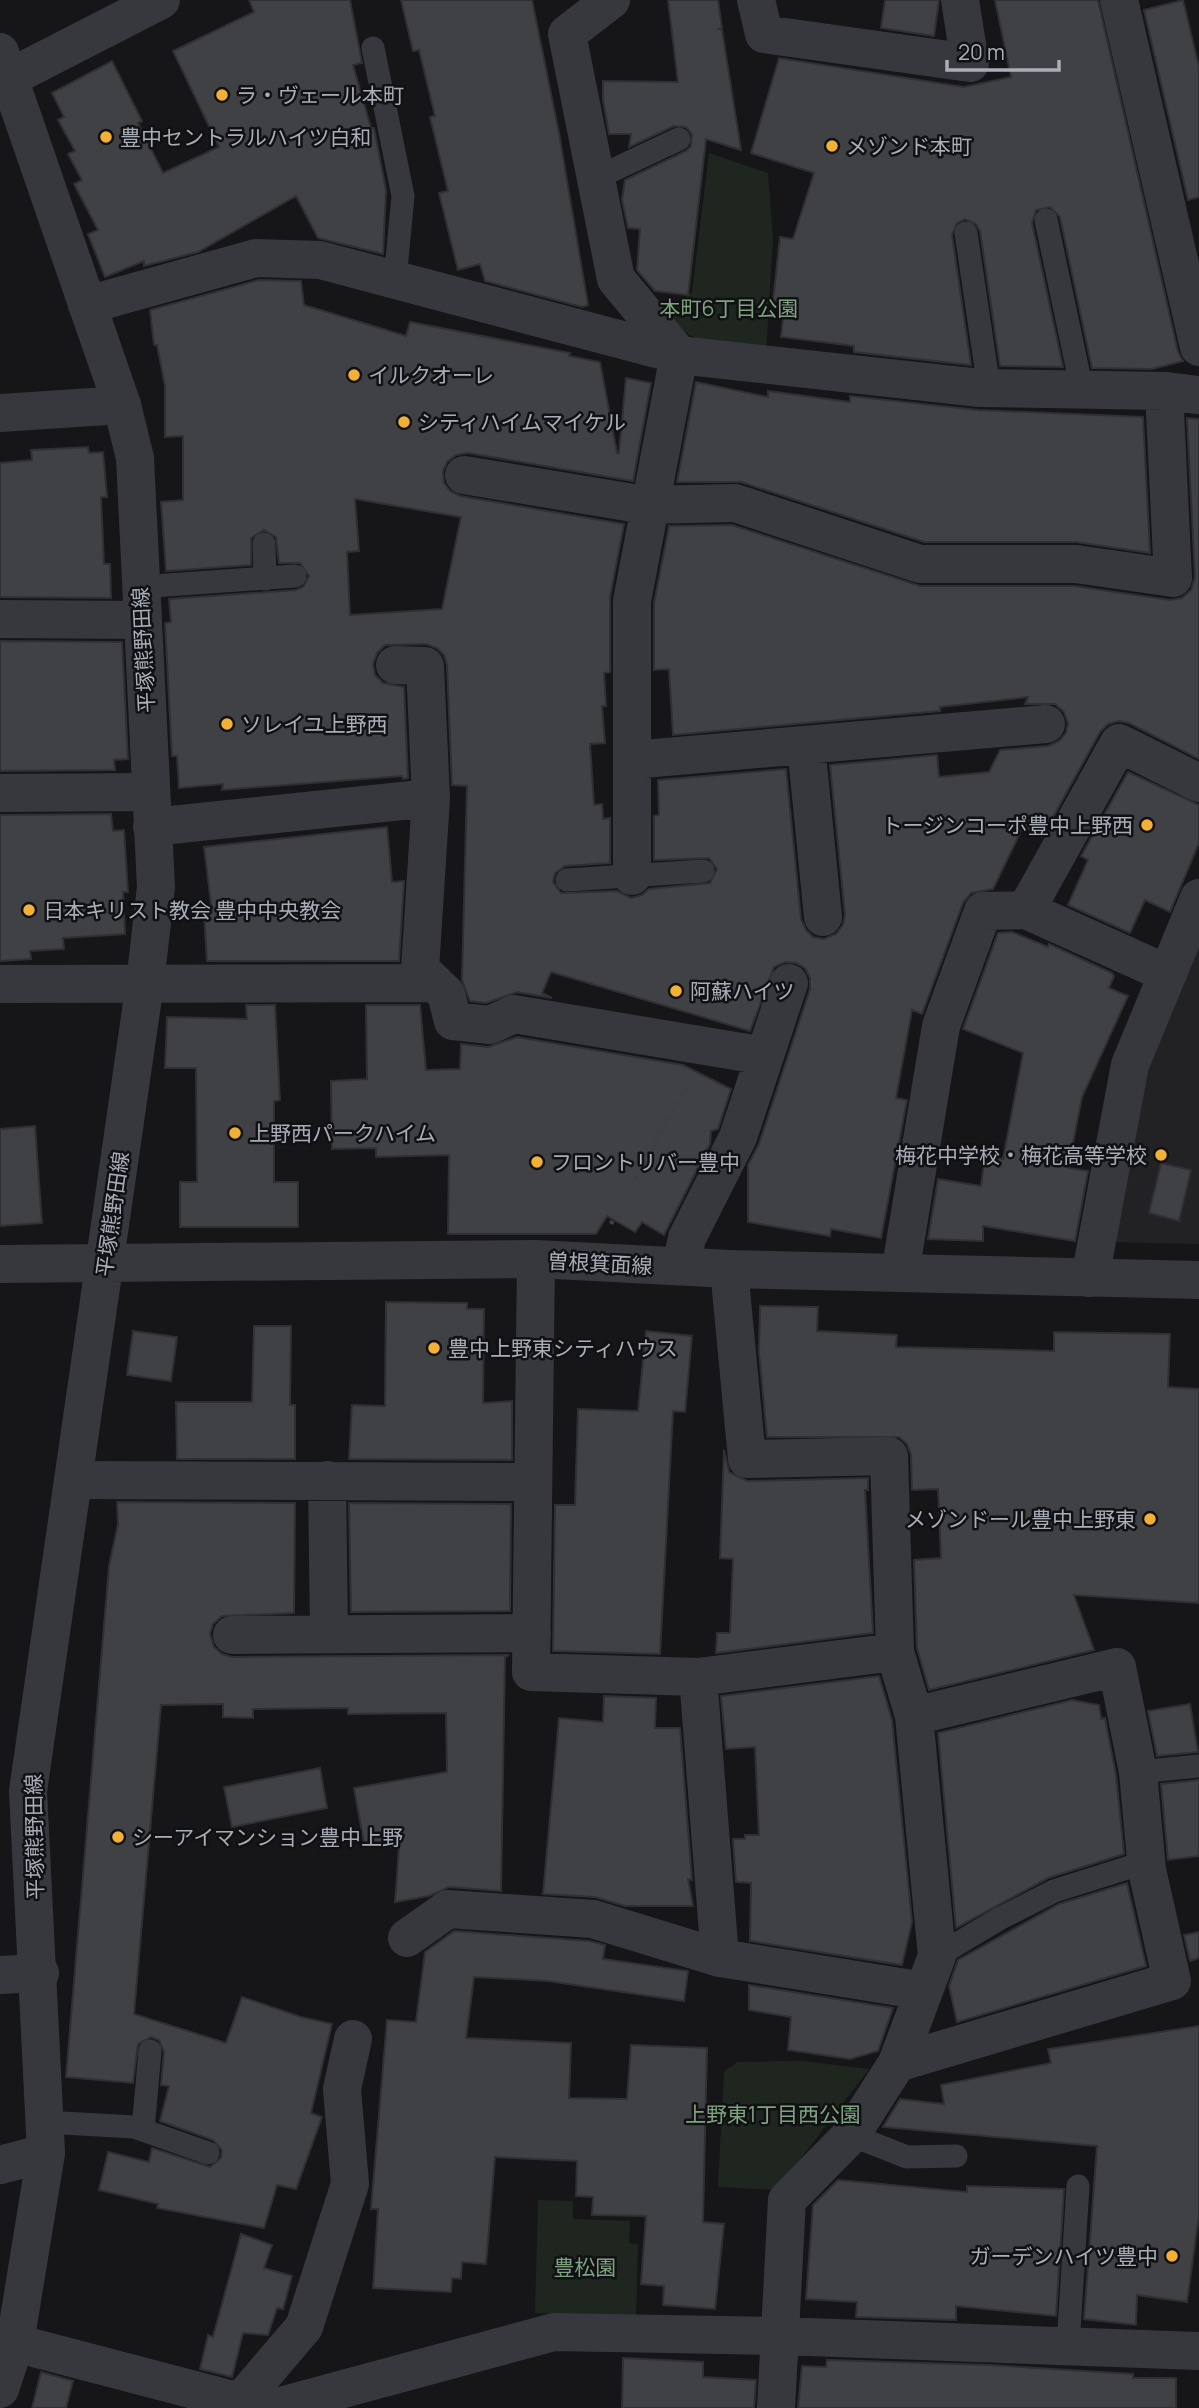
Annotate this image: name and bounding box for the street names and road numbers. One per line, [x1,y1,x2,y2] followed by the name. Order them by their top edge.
[126,586,160,714] street label: 平塚熊野田線
[89,1150,135,1278] street label: 平塚熊野田線
[547,1246,653,1280] street label: 曽根箕面線
[19,1774,49,1900] street label: 平塚熊野田線

